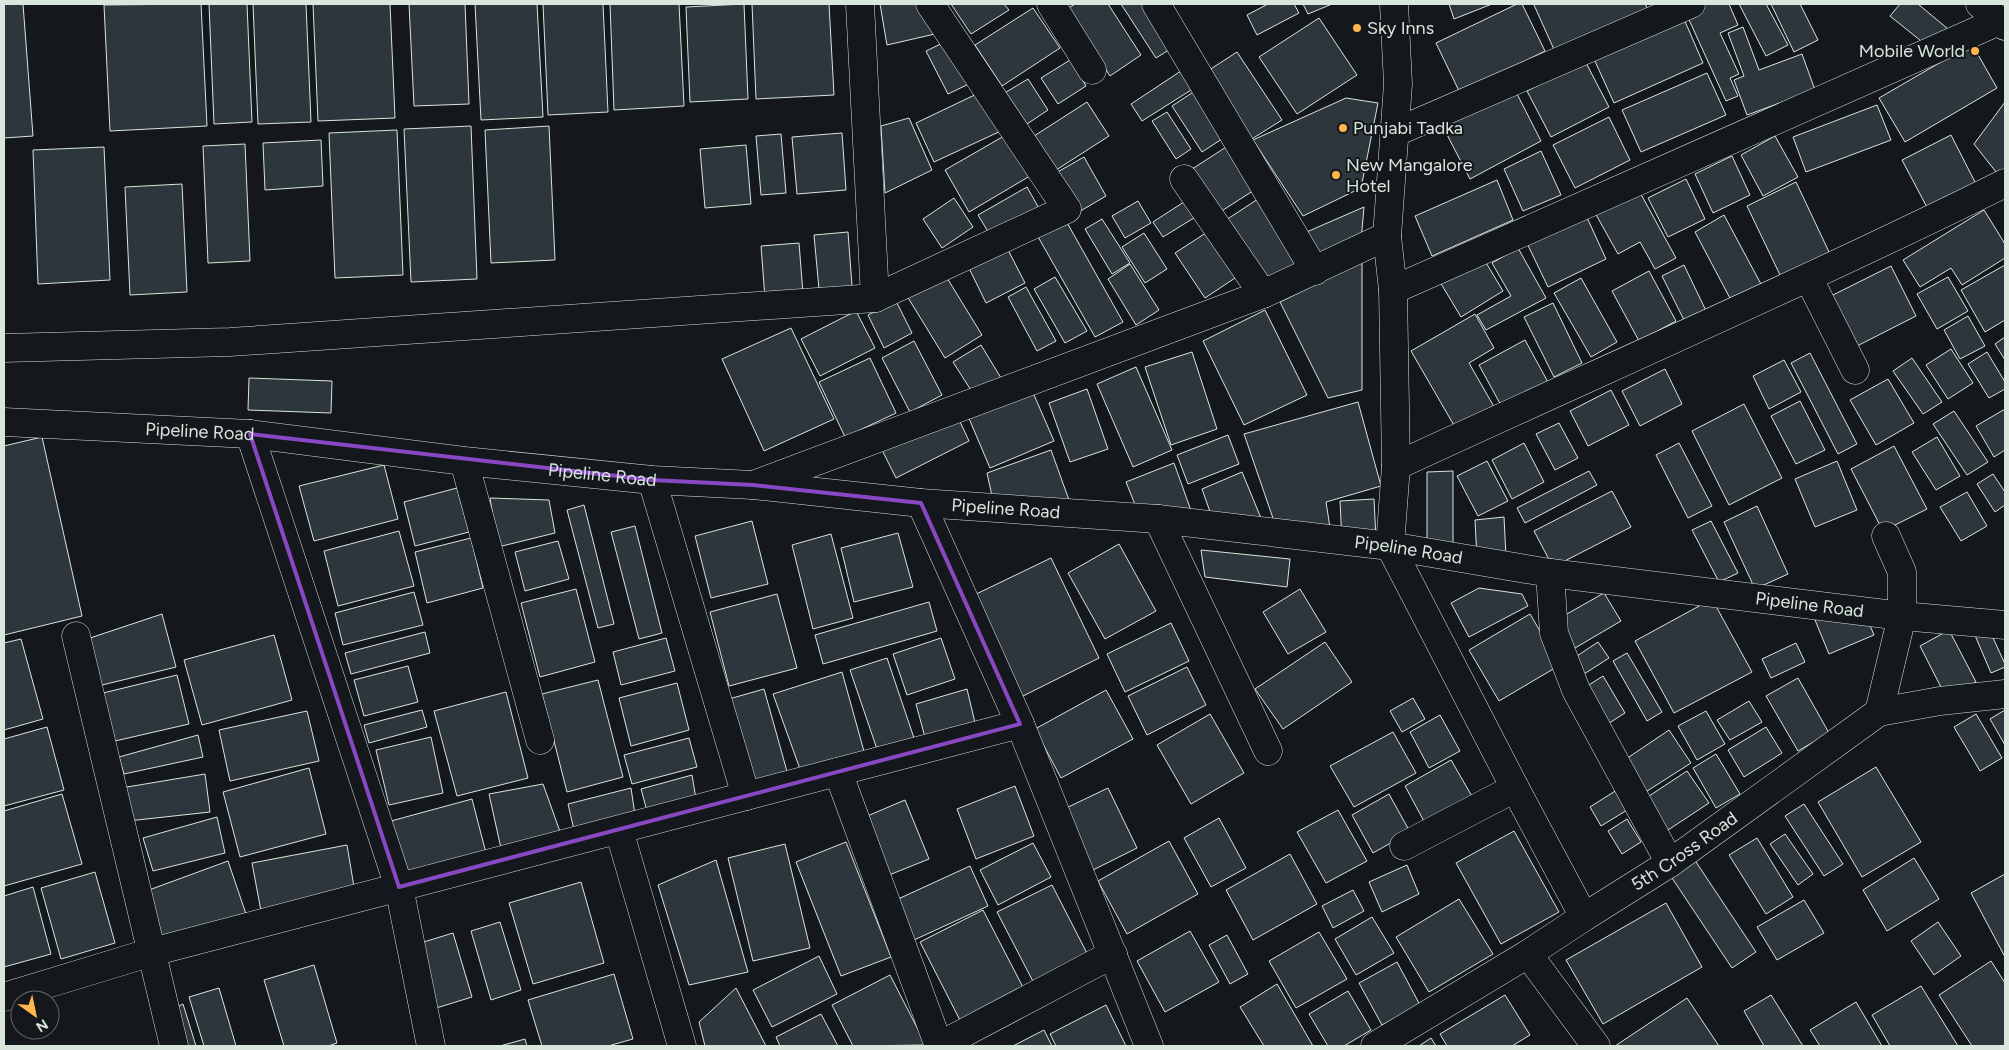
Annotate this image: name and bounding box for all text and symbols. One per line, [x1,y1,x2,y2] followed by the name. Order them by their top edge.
[1367,17,1434,39] place label: Sky Inns
[1351,22,1363,34] marker: Sky Inns
[1859,40,1965,62] place label: Mobile World
[1969,45,1981,57] marker: Mobile World
[1353,117,1463,139] place label: Punjabi Tadka
[1337,122,1349,134] marker: Punjabi Tadka
[1346,154,1473,197] place label: New Mangalore Hotel
[1330,169,1342,181] marker: New Mangalore Hotel
[145,418,255,445] street label: Pipeline Road
[547,459,658,491] street label: Pipeline Road
[951,494,1061,523] street label: Pipeline Road
[1353,531,1464,569] street label: Pipeline Road
[1754,587,1865,622] street label: Pipeline Road
[1627,807,1742,895] street label: 5th Cross Road
[10,990,60,1040] north arrow
[33,1015,51,1036] text: N

